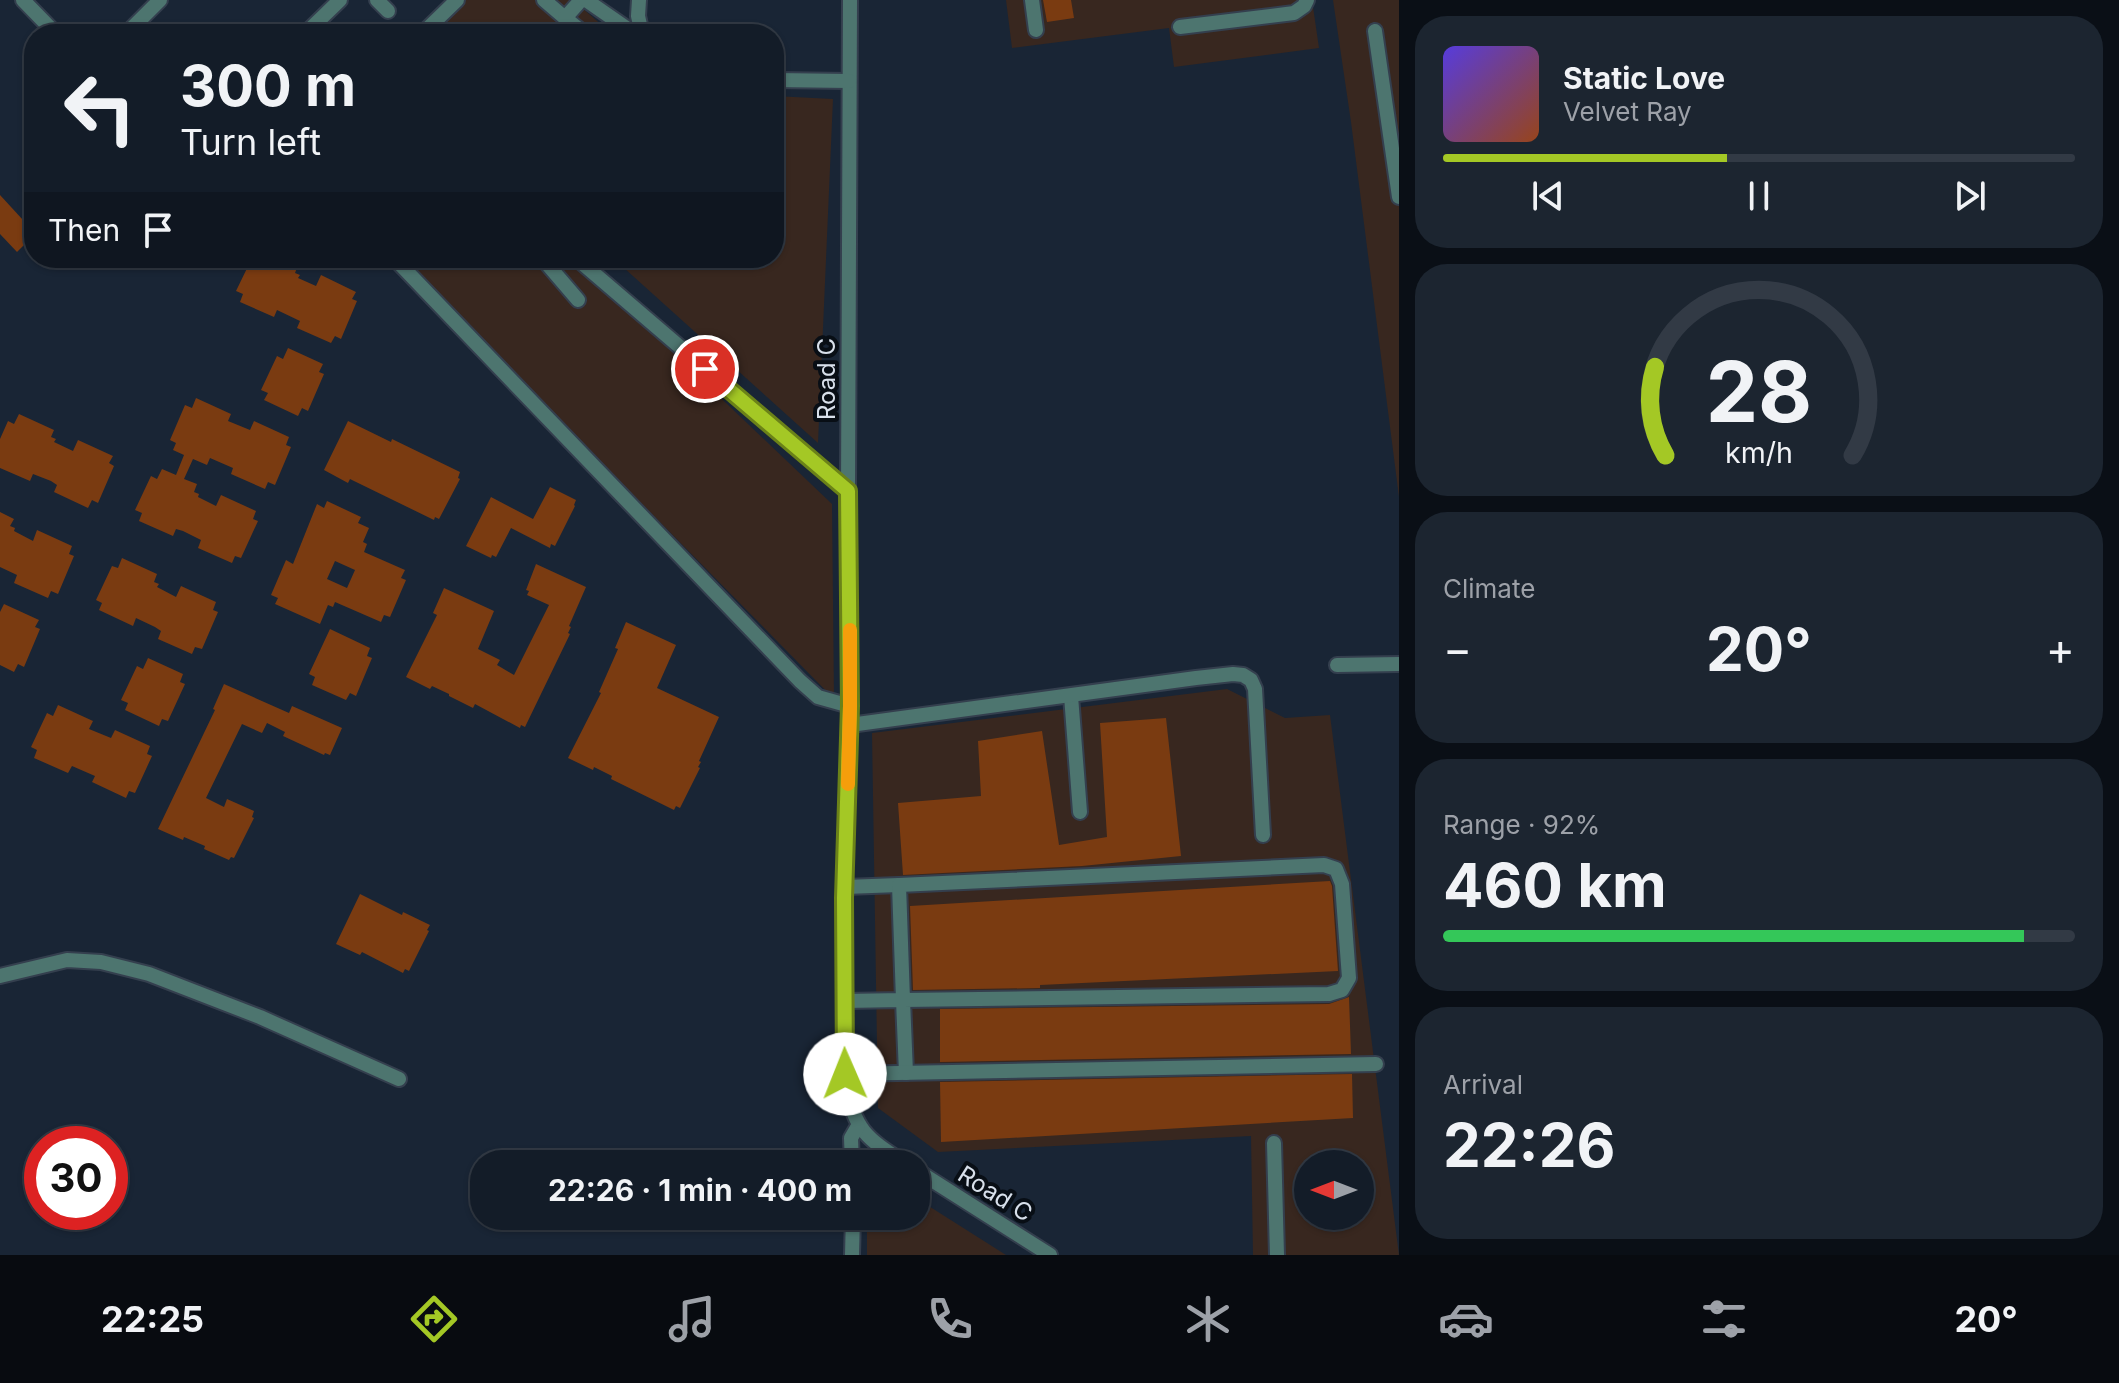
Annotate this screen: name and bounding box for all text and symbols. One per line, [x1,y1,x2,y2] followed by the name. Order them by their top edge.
[180,52,356,120] text: 300 m
[48,56,152,160] icon: left
[1563,60,1725,96] text: Static Love
[1563,96,1692,127] text: Velvet Ray
[180,120,321,164] text: Turn left
[1526,174,1570,218] icon: previous
[1737,174,1781,218] icon: pause
[1948,174,1992,218] icon: next
[136,208,180,252] icon: arrive
[48,212,120,248] text: Then
[671,335,739,403] pin
[812,338,841,420] street label: Road C
[1706,340,1812,441] text: 28
[683,347,727,391] icon: arrive
[1725,435,1793,470] text: km/h
[1443,573,1535,604] text: Climate
[1706,613,1812,685] text: 20°
[1443,622,1472,676] text: −
[2046,622,2075,676] text: +
[1443,809,1600,840] text: Range · 92%
[1443,849,1667,921] text: 460 km
[803,1032,887,1116] position arrow
[1443,1069,1523,1100] text: Arrival
[1443,1109,1615,1181] text: 22:26
[24,1126,128,1230] speed limit sign: 30
[1294,1150,1374,1230] north arrow
[1294,1150,1374,1230] map controls
[953,1160,1038,1228] street label: Road C
[548,1172,852,1208] text: 22:26 · 1 min · 400 m
[406,1291,462,1347] icon: directions
[664,1291,720,1347] icon: music
[922,1291,978,1347] icon: phone
[1180,1291,1236,1347] icon: climate
[1438,1291,1494,1347] icon: car
[1696,1291,1752,1347] icon: filters
[101,1297,204,1341] text: 22:25
[1954,1297,2018,1341] text: 20°

